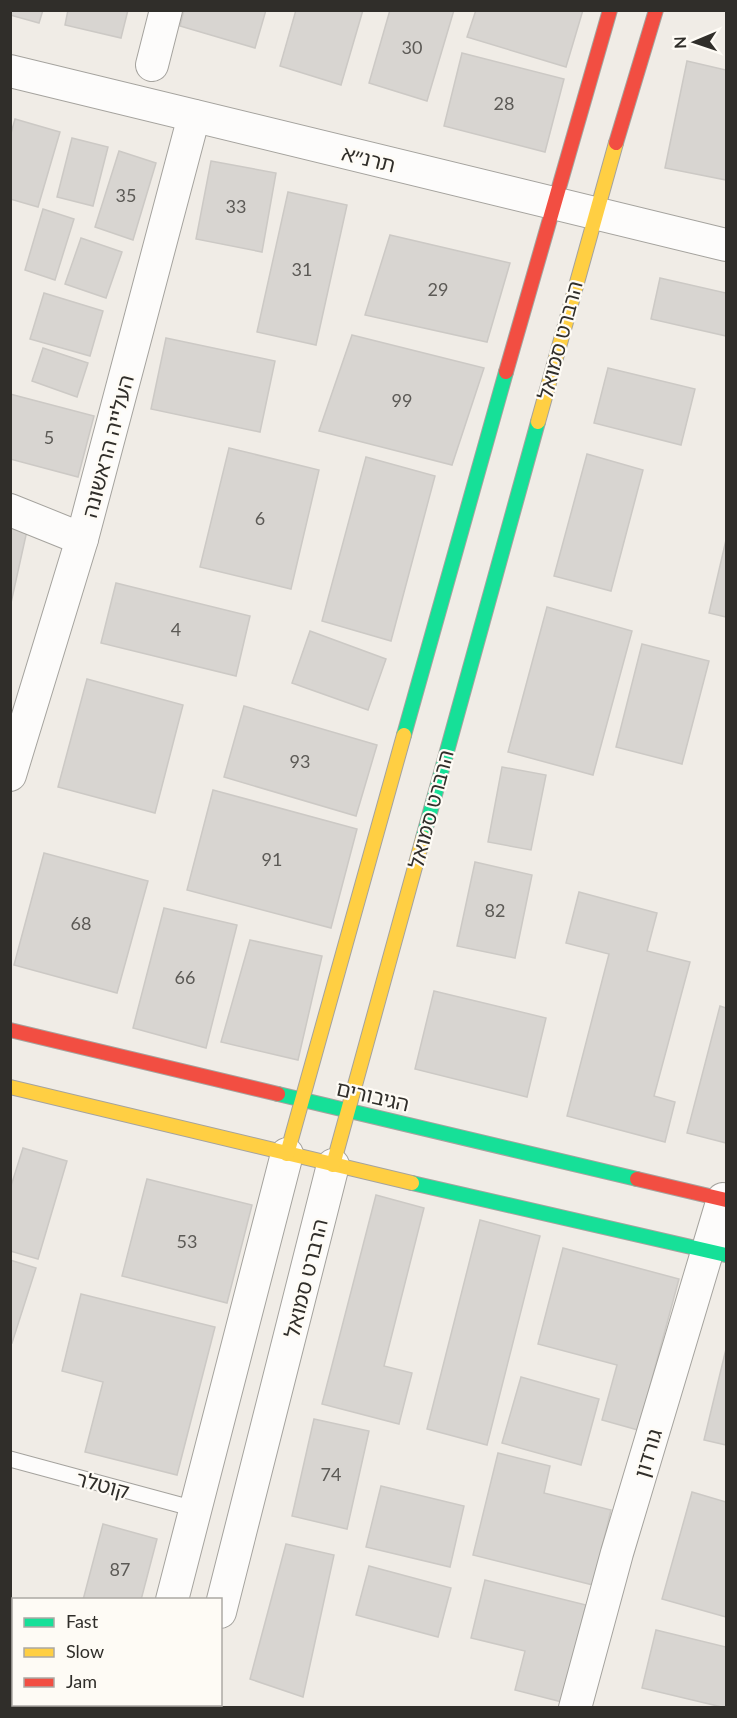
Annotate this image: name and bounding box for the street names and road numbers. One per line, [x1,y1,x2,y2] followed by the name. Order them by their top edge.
[340,139,398,177] street label: תרנ״א
[531,278,587,402] street label: הרברט סמואל
[76,372,138,520] street label: העלייה הראשונה
[402,747,458,871] street label: הרברט סמואל
[334,1074,412,1116] street label: הגיבורים
[278,1216,332,1340] street label: הרברט סמואל
[628,1426,666,1480] street label: גורדון
[73,1465,133,1503] street label: קוטלר

